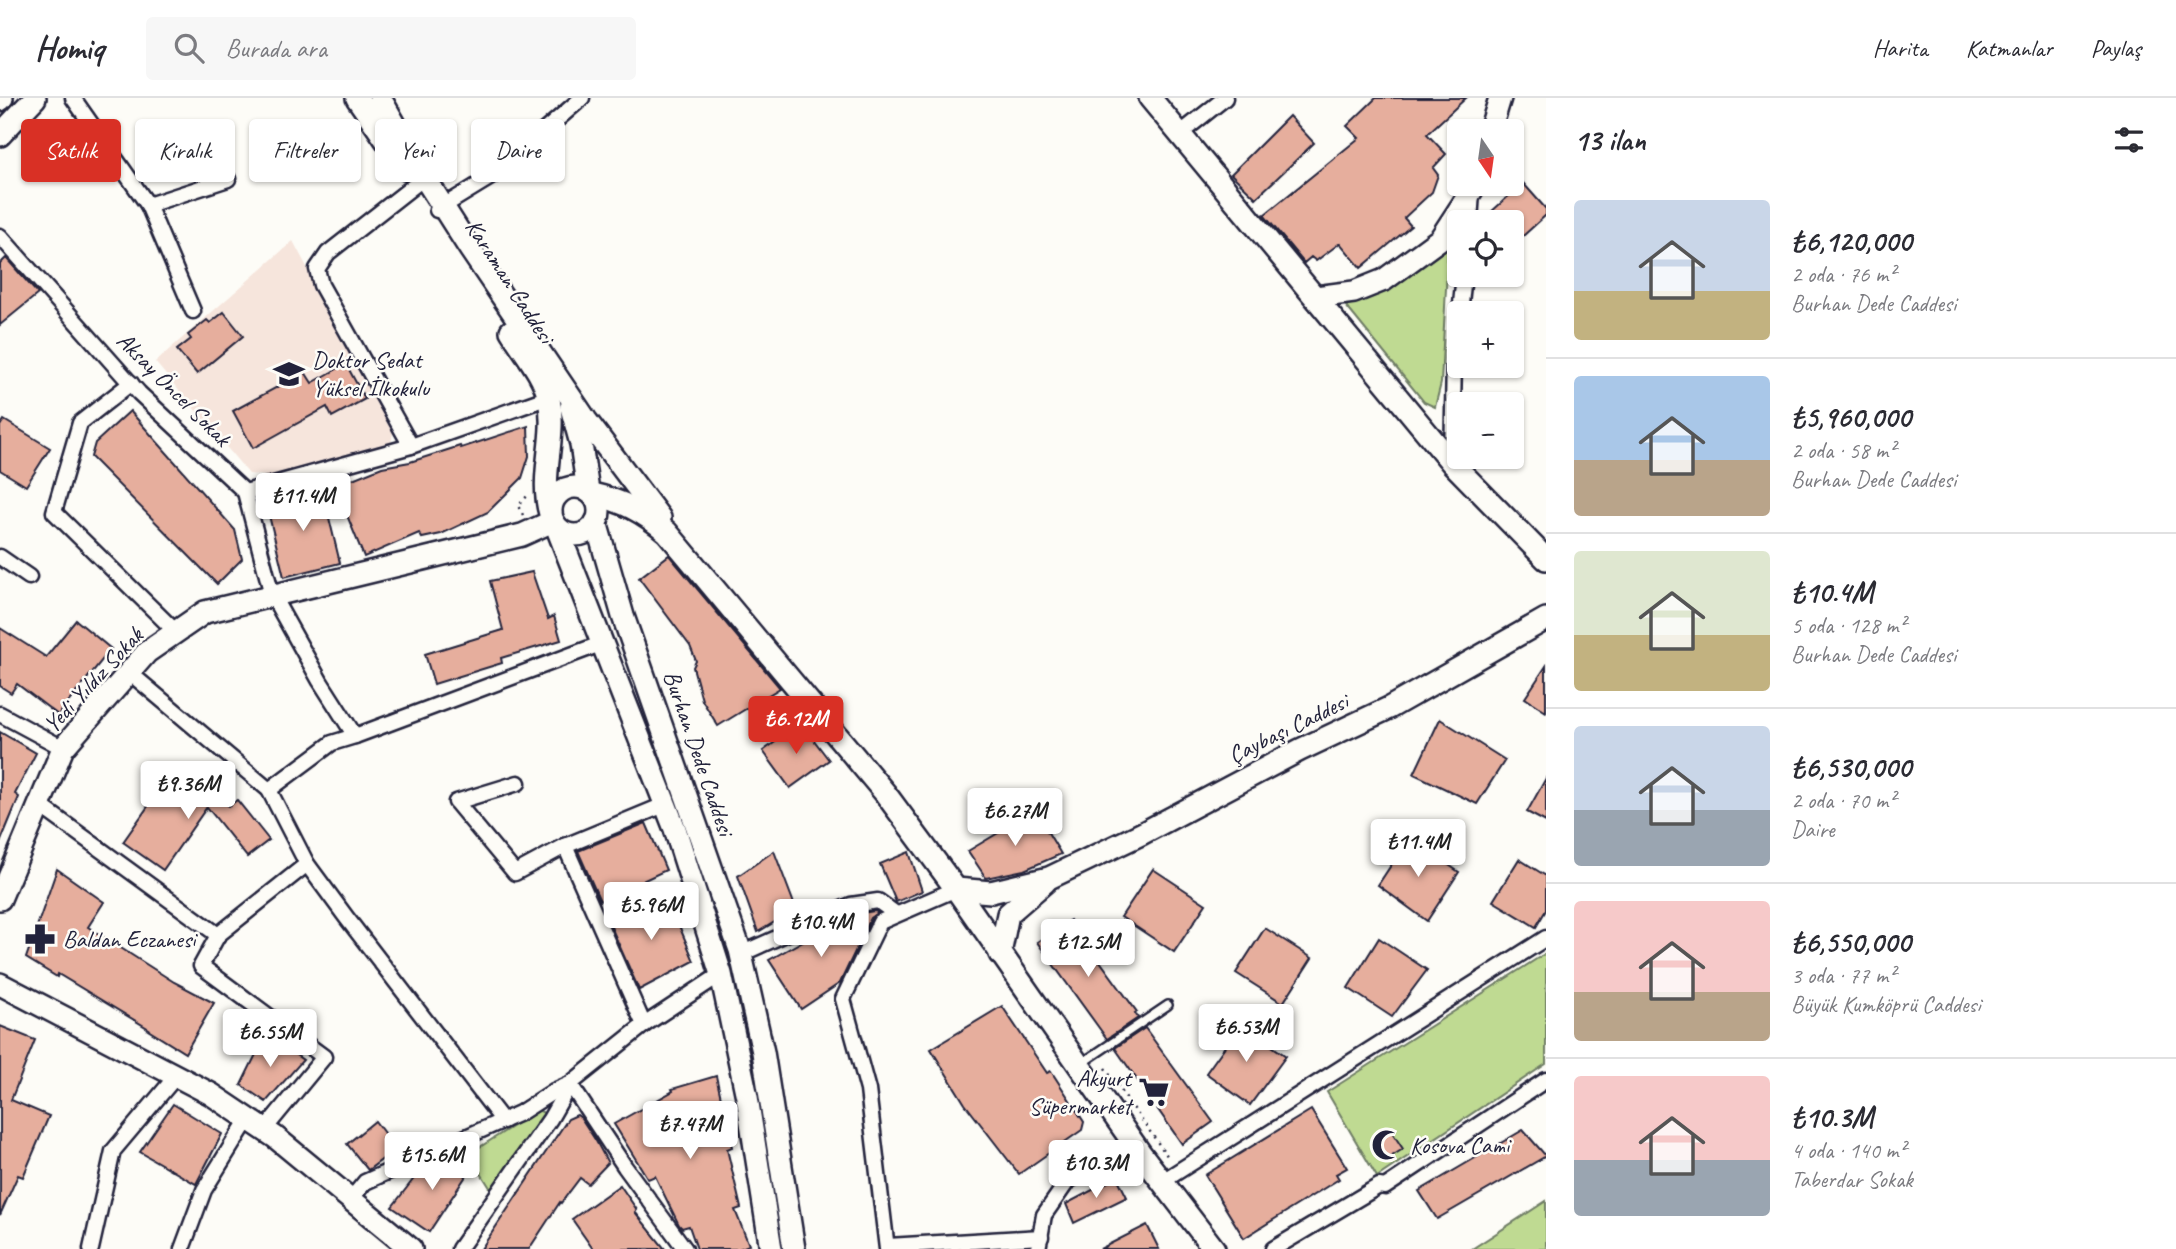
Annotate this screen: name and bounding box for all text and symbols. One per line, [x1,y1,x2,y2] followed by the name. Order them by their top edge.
[146,17,636,80] search box
[35,27,104,69] text: Homiq
[170,29,208,67] icon: search
[226,32,327,65] text: Burada ara
[1873,33,1928,63] text: Harita
[1966,33,2053,63] text: Katmanlar
[2091,33,2141,63] text: Paylaş
[21,119,121,182] chip: Satılık
[135,119,235,182] chip: Kiralık
[249,119,361,182] chip: Filtreler
[375,119,457,182] chip: Yeni
[471,119,565,182] chip: Daire
[1447,119,1524,196] north arrow
[1447,119,1524,469] map controls
[1574,121,1646,159] text: 13 ilan
[2110,121,2148,159] icon: filters
[1447,210,1524,287] button: locate
[459,213,563,352] street label: Karaman Caddesi
[1791,222,1912,260] text: ₺6,120,000
[1630,228,1714,312] icon: home
[1791,260,1895,289] text: 2 oda · 76 m²
[1791,289,1956,318] text: Burhan Dede Caddesi
[1447,301,1524,378] button: +
[110,325,239,454] street label: Aksay Öncel Sokak
[312,345,431,403] place label: Doktor Sedat Yüksel İlkokulu
[272,357,306,391] school or university icon: Doktor Sedat Yüksel İlkokulu
[1447,392,1524,469] button: −
[1791,398,1911,436] text: ₺5,960,000
[1630,404,1714,488] icon: home
[1791,436,1895,465] text: 2 oda · 58 m²
[1791,465,1956,494] text: Burhan Dede Caddesi
[246,474,360,533] pin: ₺11.4M
[272,481,334,510] text: ₺11.4M
[1791,573,1873,611] text: ₺10.4M
[1630,579,1714,663] icon: home
[1791,611,1906,640] text: 5 oda · 128 m²
[37,619,151,739] street label: Yedi Yıldız Sokak
[1791,640,1956,669] text: Burhan Dede Caddesi
[657,667,742,842] street label: Burhan Dede Caddesi
[1223,685,1356,770] street label: Çaybaşı Caddesi
[739,696,853,756] pin: ₺6.12M
[764,704,828,733] text: ₺6.12M
[1791,748,1911,786] text: ₺6,530,000
[1630,754,1714,838] icon: home
[131,762,245,821] pin: ₺9.36M
[157,769,219,798] text: ₺9.36M
[1791,786,1895,815] text: 2 oda · 70 m²
[958,788,1072,848] pin: ₺6.27M
[983,796,1047,825] text: ₺6.27M
[1791,815,1834,844] text: Daire
[1361,820,1475,879] pin: ₺11.4M
[1387,827,1449,856] text: ₺11.4M
[594,882,708,942] pin: ₺5.96M
[620,890,682,919] text: ₺5.96M
[764,900,878,959] pin: ₺10.4M
[790,907,852,936] text: ₺10.4M
[1031,920,1145,979] pin: ₺12.5M
[23,922,57,956] pharmacy icon: Baldan Eczanesi
[1791,923,1911,961] text: ₺6,550,000
[63,924,198,954] place label: Baldan Eczanesi
[1057,927,1119,956] text: ₺12.5M
[1630,929,1714,1013] icon: home
[1791,961,1895,990] text: 3 oda · 77 m²
[1791,990,1981,1019] text: Büyük Kumköprü Caddesi
[1189,1004,1303,1064] pin: ₺6.53M
[213,1010,327,1069] pin: ₺6.55M
[1215,1012,1277,1041] text: ₺6.53M
[239,1017,301,1046] text: ₺6.55M
[1029,1063,1134,1121] place label: Akyurt Süpermarket
[1137,1075,1171,1109] supermarket icon: Akyurt Süpermarket
[1791,1098,1873,1136] text: ₺10.3M
[633,1102,747,1161] pin: ₺7.47M
[1630,1104,1714,1188] icon: home
[659,1109,721,1138] text: ₺7.47M
[1370,1128,1404,1162] mosque icon: Kosova Cami
[1410,1130,1512,1160] place label: Kosova Cami
[375,1132,489,1192] pin: ₺15.6M
[1791,1136,1906,1165] text: 4 oda · 140 m²
[401,1140,463,1169] text: ₺15.6M
[1039,1140,1153,1200] pin: ₺10.3M
[1065,1148,1127,1177] text: ₺10.3M
[1791,1165,1913,1194] text: Taberdar Sokak

